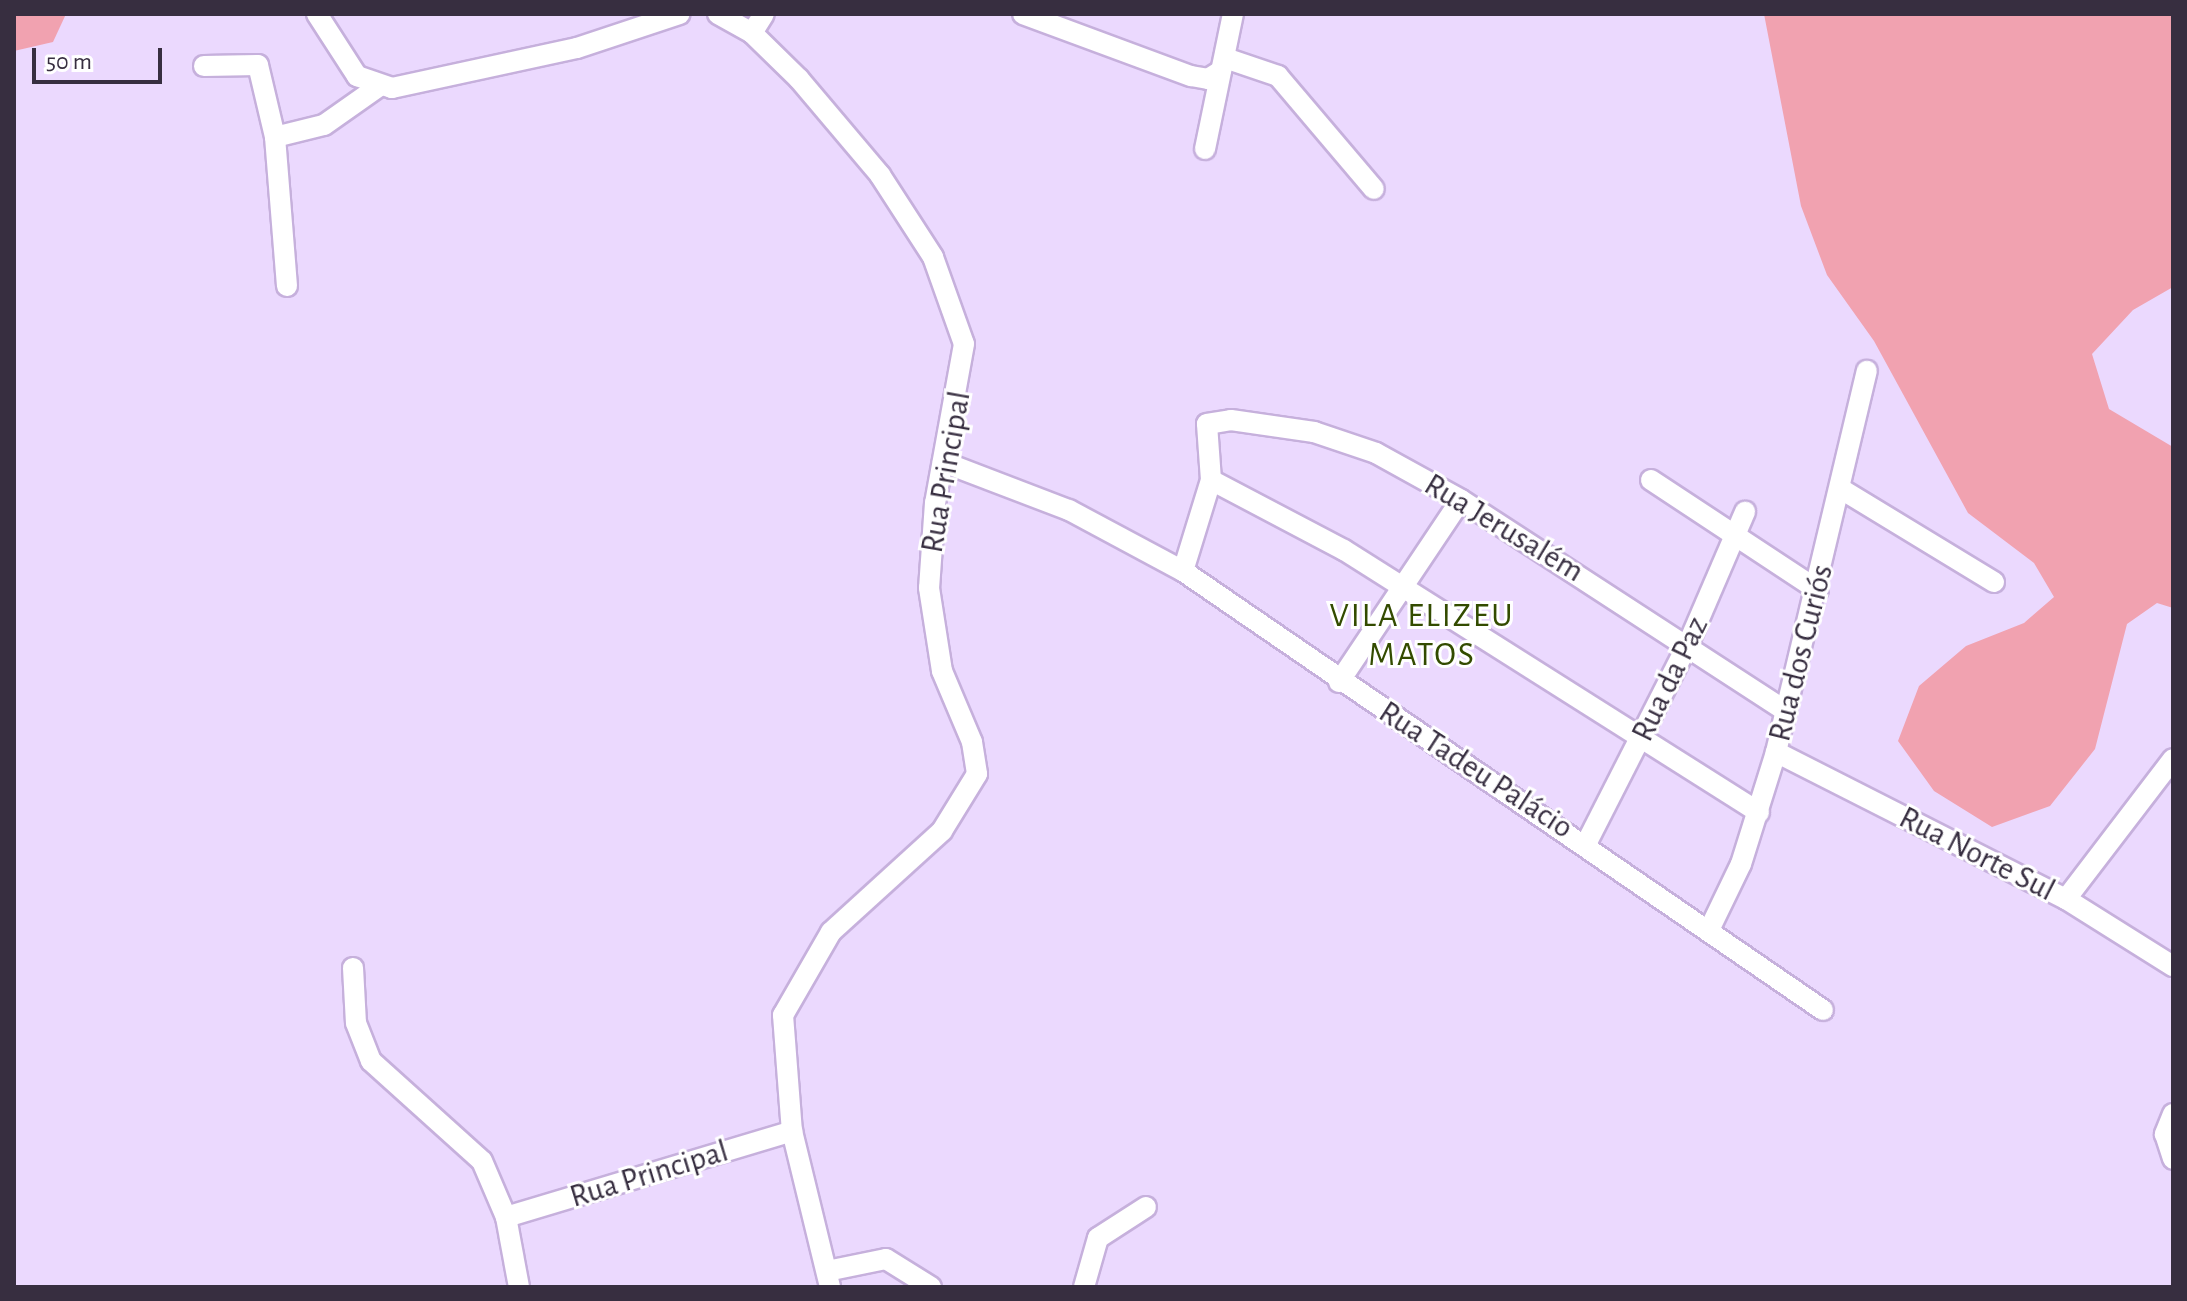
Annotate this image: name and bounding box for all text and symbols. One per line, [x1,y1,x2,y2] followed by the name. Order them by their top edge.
[36,32,166,82] scale bar
[46,50,92,74] text: 50 m
[913,388,979,556] street label: Rua Principal
[1417,465,1591,591] street label: Rua Jerusalém
[1761,561,1841,745] street label: Rua dos Curiós
[1330,596,1514,676] district label: VILA ELIZEU MATOS
[1623,610,1717,748] street label: Rua da Paz
[1372,693,1580,847] street label: Rua Tadeu Palácio
[1893,798,2061,910] street label: Rua Norte Sul
[565,1132,733,1216] street label: Rua Principal

